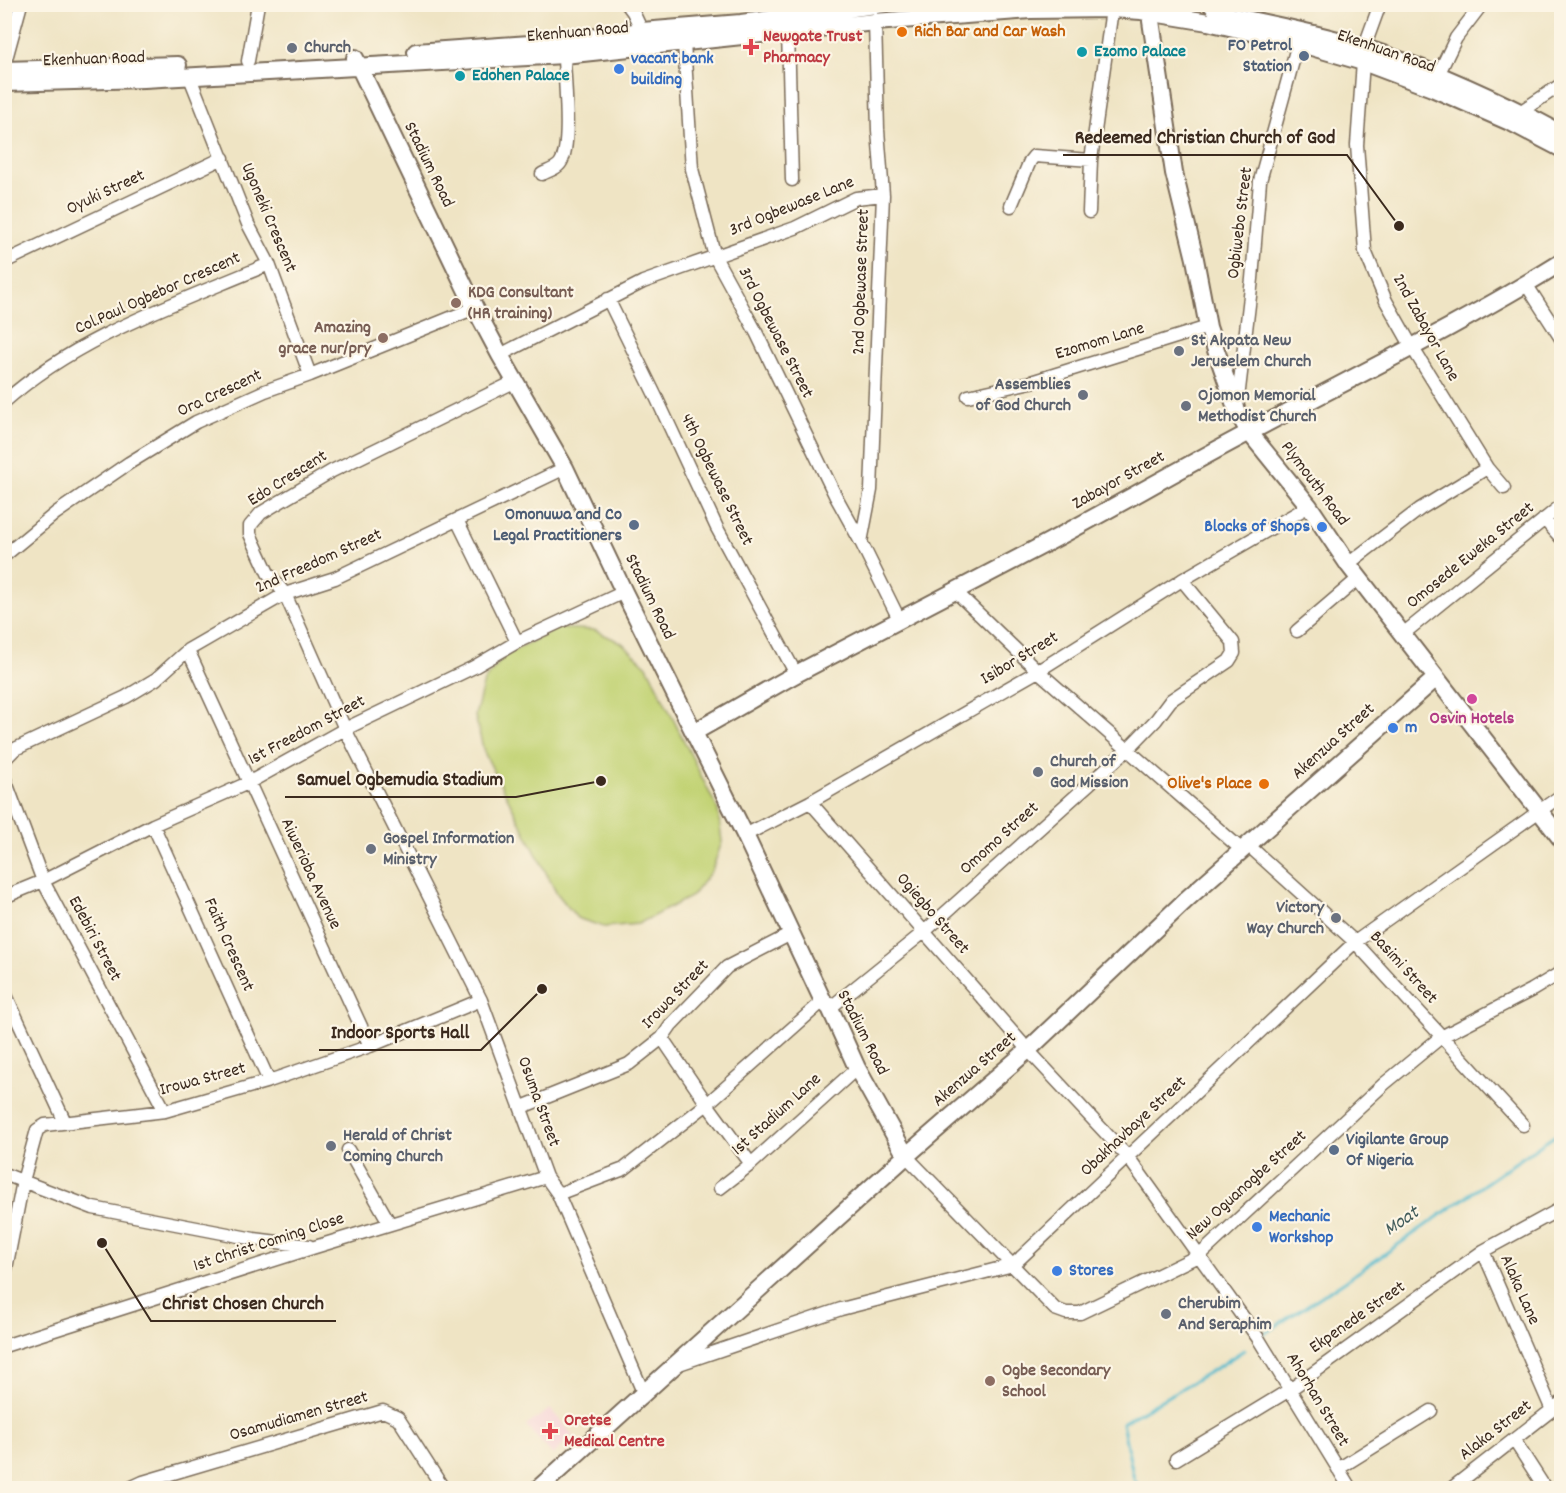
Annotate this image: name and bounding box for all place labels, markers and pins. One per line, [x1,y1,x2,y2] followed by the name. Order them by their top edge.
[914,20,1066,45] place label: Rich Bar and Car Wash
[763,25,863,71] place label: Newgate Trust Pharmacy
[895,25,909,39] marker: Rich Bar and Car Wash
[1228,34,1293,80] place label: FO Petrol Station
[304,36,351,61] place label: Church
[744,40,758,54] marker: Newgate Trust Pharmacy
[1094,40,1186,65] place label: Ezomo Palace
[285,41,299,55] marker: Church
[1075,45,1089,59] marker: Ezomo Palace
[631,47,714,93] place label: vacant bank building
[1297,49,1311,63] marker: FO Petrol Station
[612,62,626,76] marker: vacant bank building
[472,64,570,89] place label: Edohen Palace
[453,69,467,83] marker: Edohen Palace
[1063,117,1347,155] callout: Redeemed Christian Church of God
[468,281,574,327] place label: KDG Consultant (HR training)
[449,296,463,310] marker: KDG Consultant (HR training)
[279,316,372,362] place label: Amazing grace nur/pry
[1191,329,1311,375] place label: St Akpata New Jeruselem Church
[376,331,390,345] marker: Amazing grace nur/pry
[1172,344,1186,358] marker: St Akpata New Jeruselem Church
[976,373,1071,419] place label: Assemblies of God Church
[1198,384,1317,430] place label: Ojomon Memorial Methodist Church
[1076,388,1090,402] marker: Assemblies of God Church
[1179,399,1193,413] marker: Ojomon Memorial Methodist Church
[493,503,622,549] place label: Omonuwa and Co Legal Practitioners
[1204,515,1310,540] place label: Blocks of Shops
[627,518,641,532] marker: Omonuwa and Co Legal Practitioners
[1315,520,1329,534] marker: Blocks of Shops
[1465,692,1479,706] marker: Osvin Hotels
[1430,707,1515,732] place label: Osvin Hotels
[1405,716,1417,741] place label: m
[1386,721,1400,735] marker: m
[1050,750,1128,796] place label: Church of God Mission
[285,759,516,797] callout: Samuel Ogbemudia Stadium
[1031,765,1045,779] marker: Church of God Mission
[1167,772,1252,797] place label: Olive's Place
[1257,777,1271,791] marker: Olive's Place
[383,827,514,873] place label: Gospel Information Ministry
[364,842,378,856] marker: Gospel Information Ministry
[1247,896,1325,942] place label: Victory Way Church
[1329,911,1343,925] marker: Victory Way Church
[319,1012,481,1050] callout: Indoor Sports Hall
[343,1124,452,1170] place label: Herald of Christ Coming Church
[1346,1128,1449,1174] place label: Vigilante Group Of Nigeria
[324,1139,338,1153] marker: Herald of Christ Coming Church
[1327,1143,1341,1157] marker: Vigilante Group Of Nigeria
[1269,1205,1334,1251] place label: Mechanic Workshop
[1250,1220,1264,1234] marker: Mechanic Workshop
[1069,1259,1114,1284] place label: Stores
[1050,1264,1064,1278] marker: Stores
[151,1283,336,1321] callout: Christ Chosen Church
[1178,1292,1272,1338] place label: Cherubim And Seraphim
[1159,1307,1173,1321] marker: Cherubim And Seraphim
[1002,1359,1111,1405] place label: Ogbe Secondary School
[983,1374,997,1388] marker: Ogbe Secondary School
[564,1409,665,1455] place label: Oretse Medical Centre
[541,1422,559,1440] marker: Oretse Medical Centre

